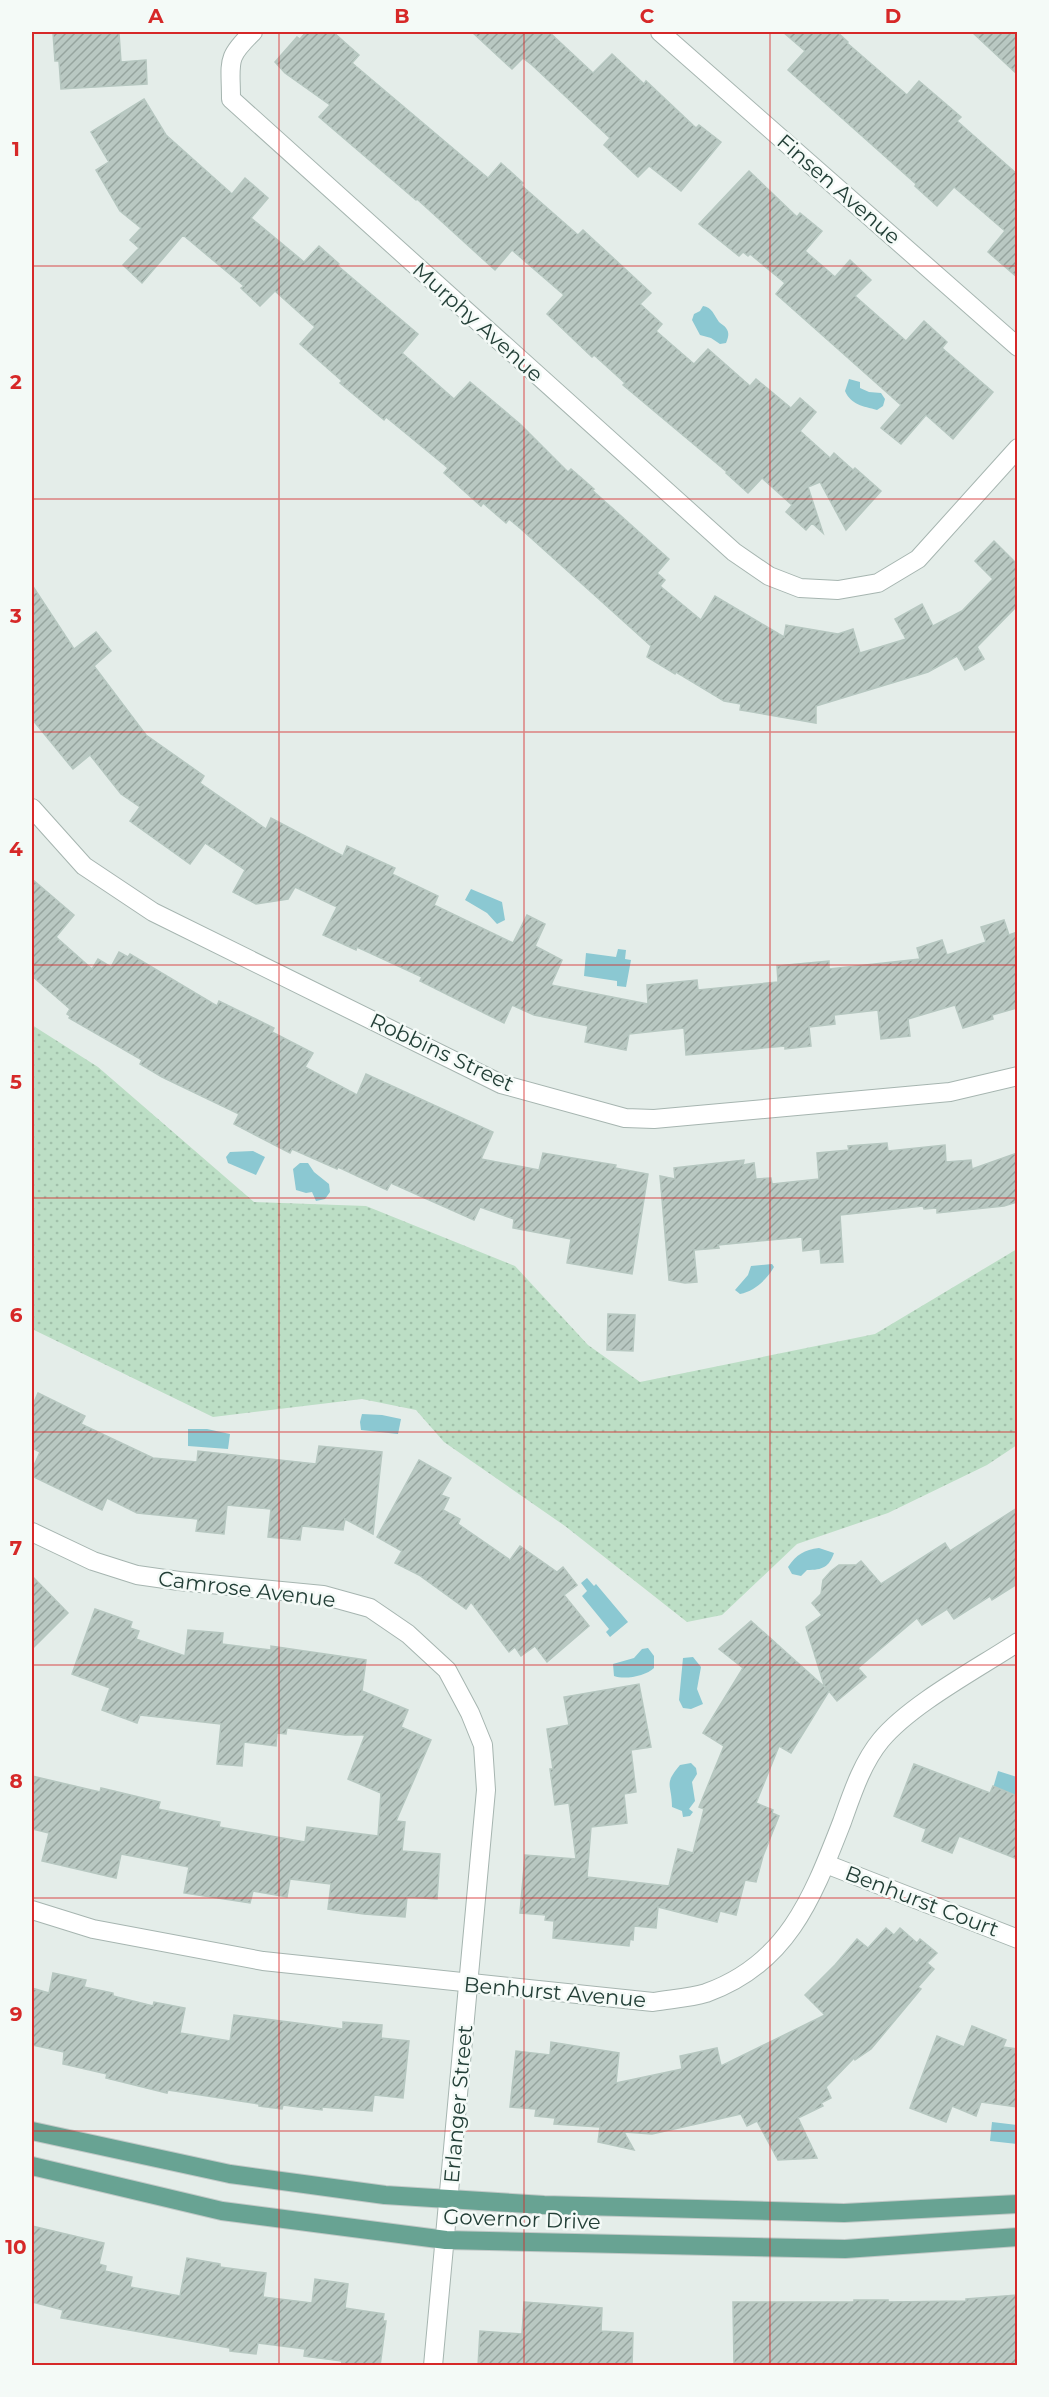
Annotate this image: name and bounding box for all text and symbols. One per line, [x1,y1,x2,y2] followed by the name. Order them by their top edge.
[147,4,164,28] text: A
[394,4,410,28] text: B
[640,4,655,28] text: C
[885,4,901,28] text: D
[772,129,906,249] street label: Finsen Avenue
[12,137,20,161] text: 1
[408,257,548,387] street label: Murphy Avenue
[10,370,22,394] text: 2
[9,604,22,628] text: 3
[9,837,23,861] text: 4
[366,1008,518,1096] street label: Robbins Street
[10,1070,22,1094] text: 5
[10,1303,23,1327] text: 6
[10,1536,22,1560] text: 7
[157,1566,337,1612] street label: Camrose Avenue
[9,1769,23,1793] text: 8
[842,1860,1002,1942] street label: Benhurst Court
[463,1972,647,2012] street label: Benhurst Avenue
[10,2002,22,2026] text: 9
[439,2024,477,2184] street label: Erlanger Street
[443,2204,601,2234] street label: Governor Drive
[5,2235,27,2259] text: 10

